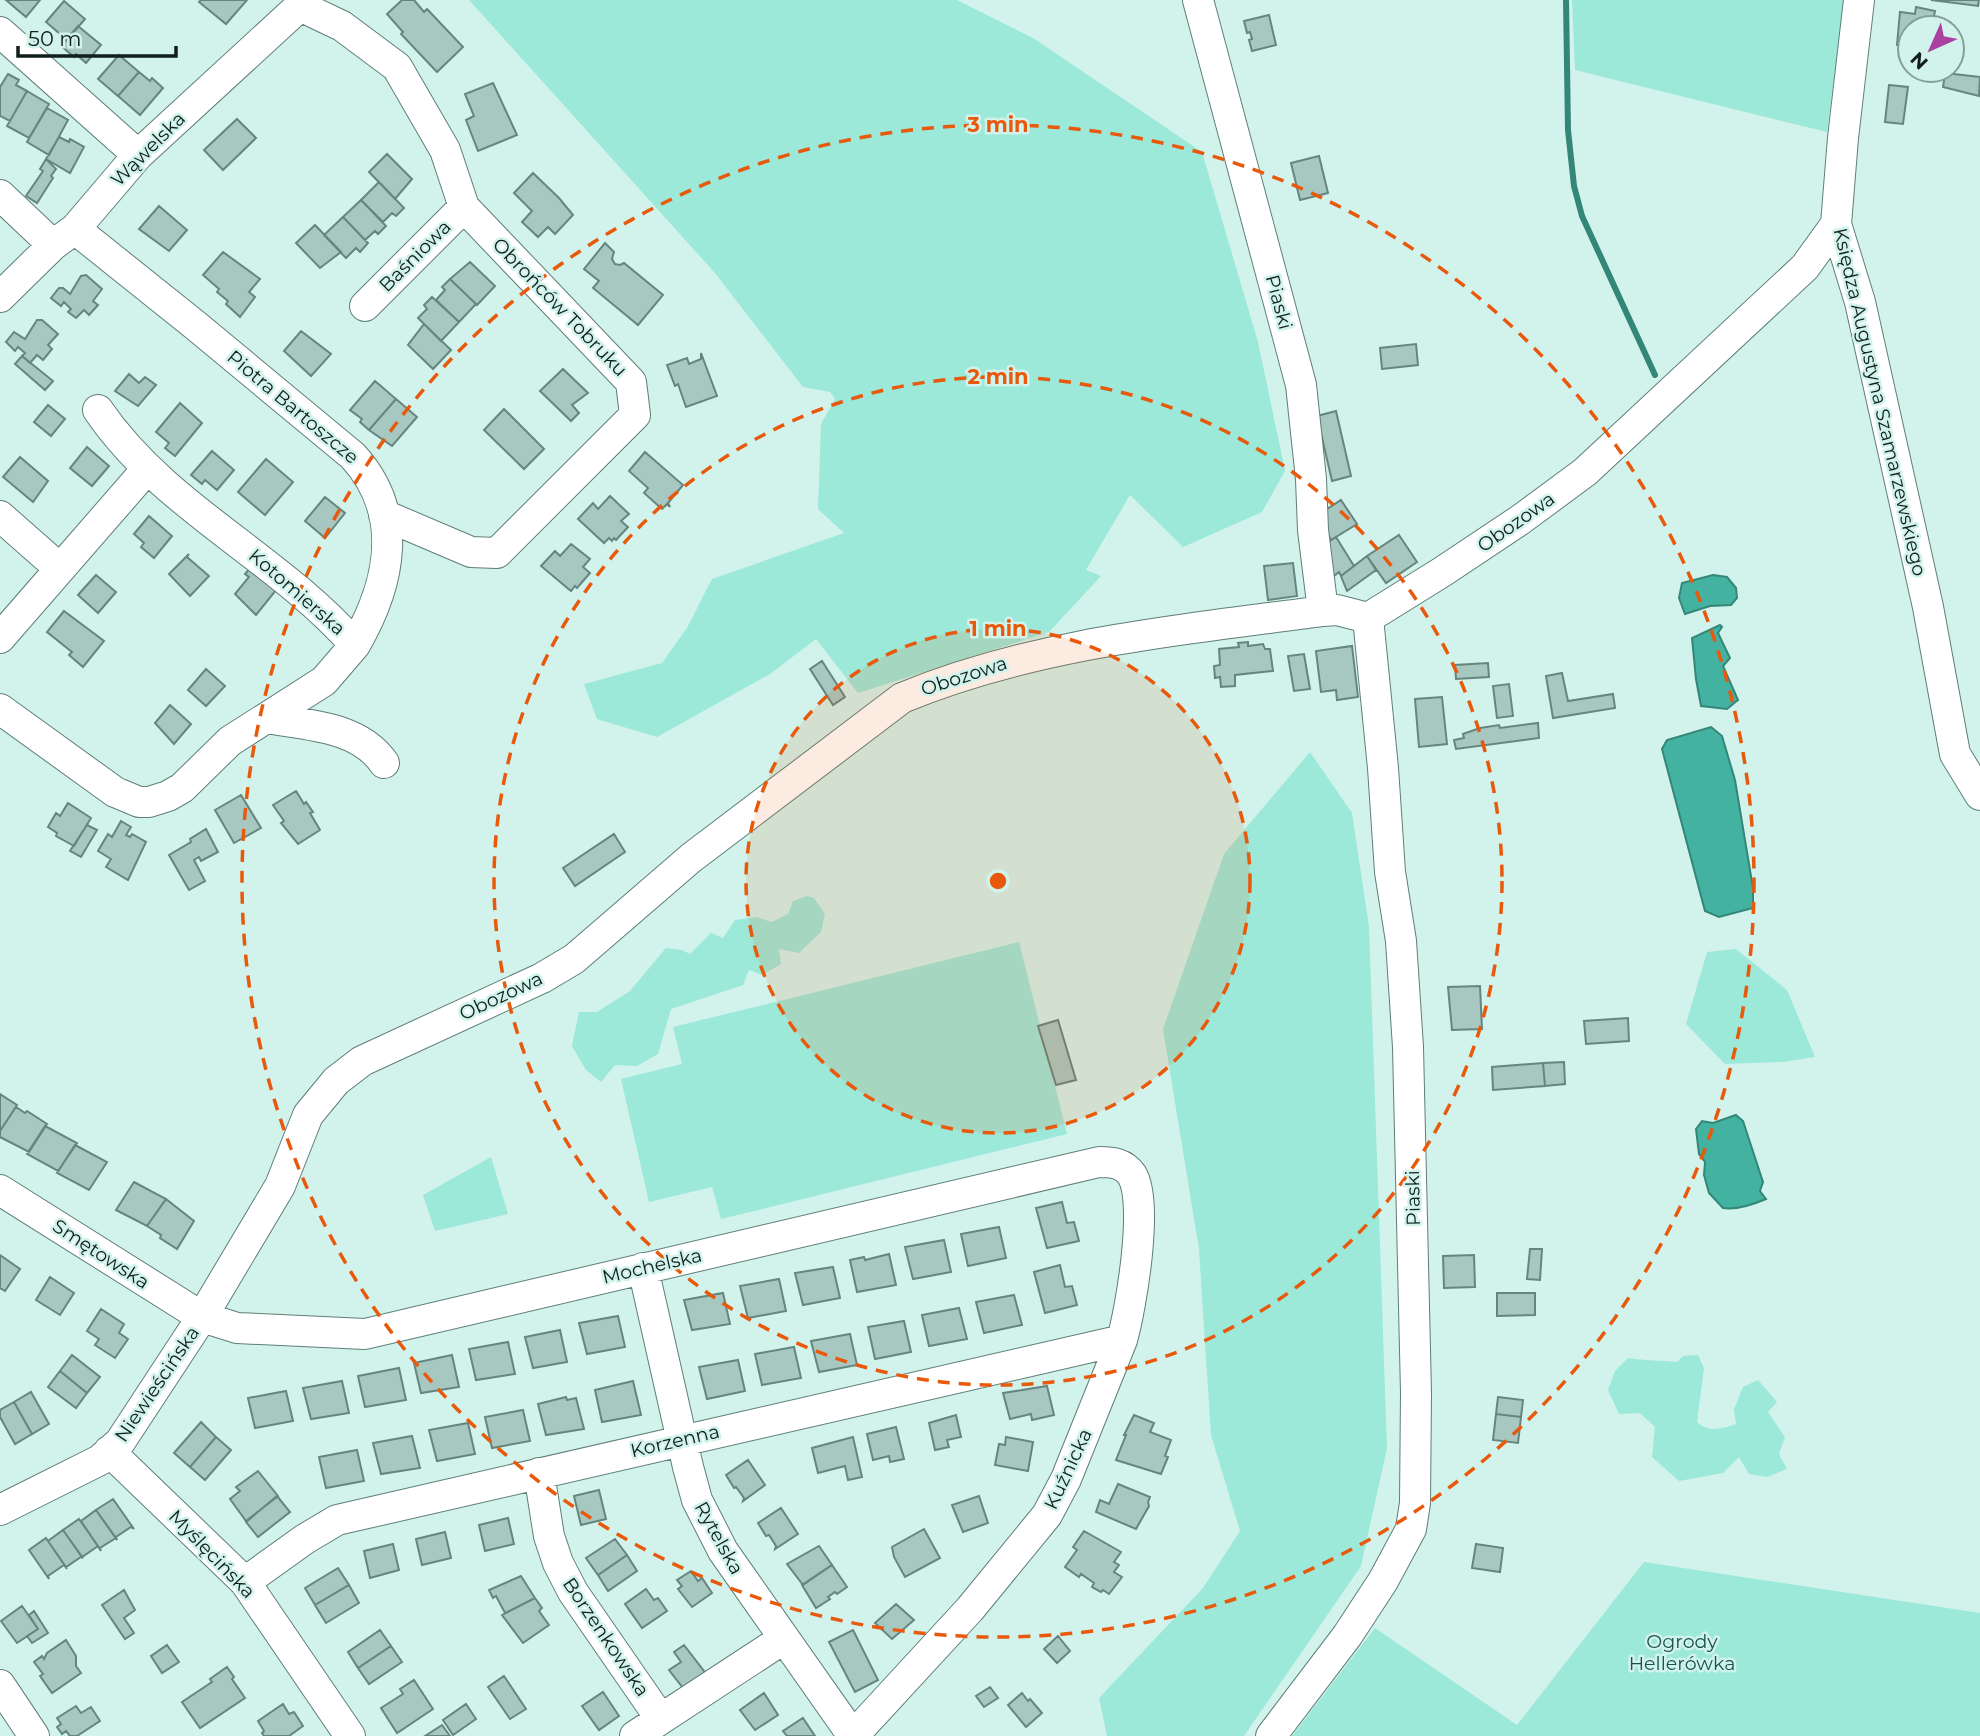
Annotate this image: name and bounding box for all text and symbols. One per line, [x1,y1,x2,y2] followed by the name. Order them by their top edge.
[18,14,175,58] scale bar
[1896,14,1966,84] north arrow
[28,26,82,51] text: 50 m
[1906,47,1933,74] text: N
[106,107,190,191] street label: Wąwelska
[966,112,1029,137] text: 3 min
[374,215,456,297] street label: Baśniowa
[1829,226,1931,578] street label: Księdza Augustyna Szamarzewskiego
[488,233,632,381] street label: Obrońców Tobruku
[1261,272,1297,332] street label: Piaski
[223,345,363,469] street label: Piotra Bartoszcze
[967,364,1029,389] text: 2 min
[1473,487,1559,557] street label: Obozowa
[244,544,350,640] street label: Kotomierska
[969,616,1027,641] text: 1 min
[918,651,1010,701] street label: Obozowa
[986,869,1010,893] centre of rings
[456,967,546,1025] street label: Obozowa
[1401,1170,1425,1226] street label: Piaski
[48,1214,154,1294] street label: Smętowska
[600,1243,704,1289] street label: Mochelska
[110,1322,204,1446] street label: Niewieścińska
[628,1420,722,1462] street label: Korzenna
[1039,1425,1097,1513] street label: Kuźnicka
[690,1498,748,1578] street label: Rytelska
[164,1505,260,1603] street label: Myślęcińska
[558,1573,654,1701] street label: Borzenkowska
[1629,1630,1735,1675] park label: Ogrody Hellerówka

